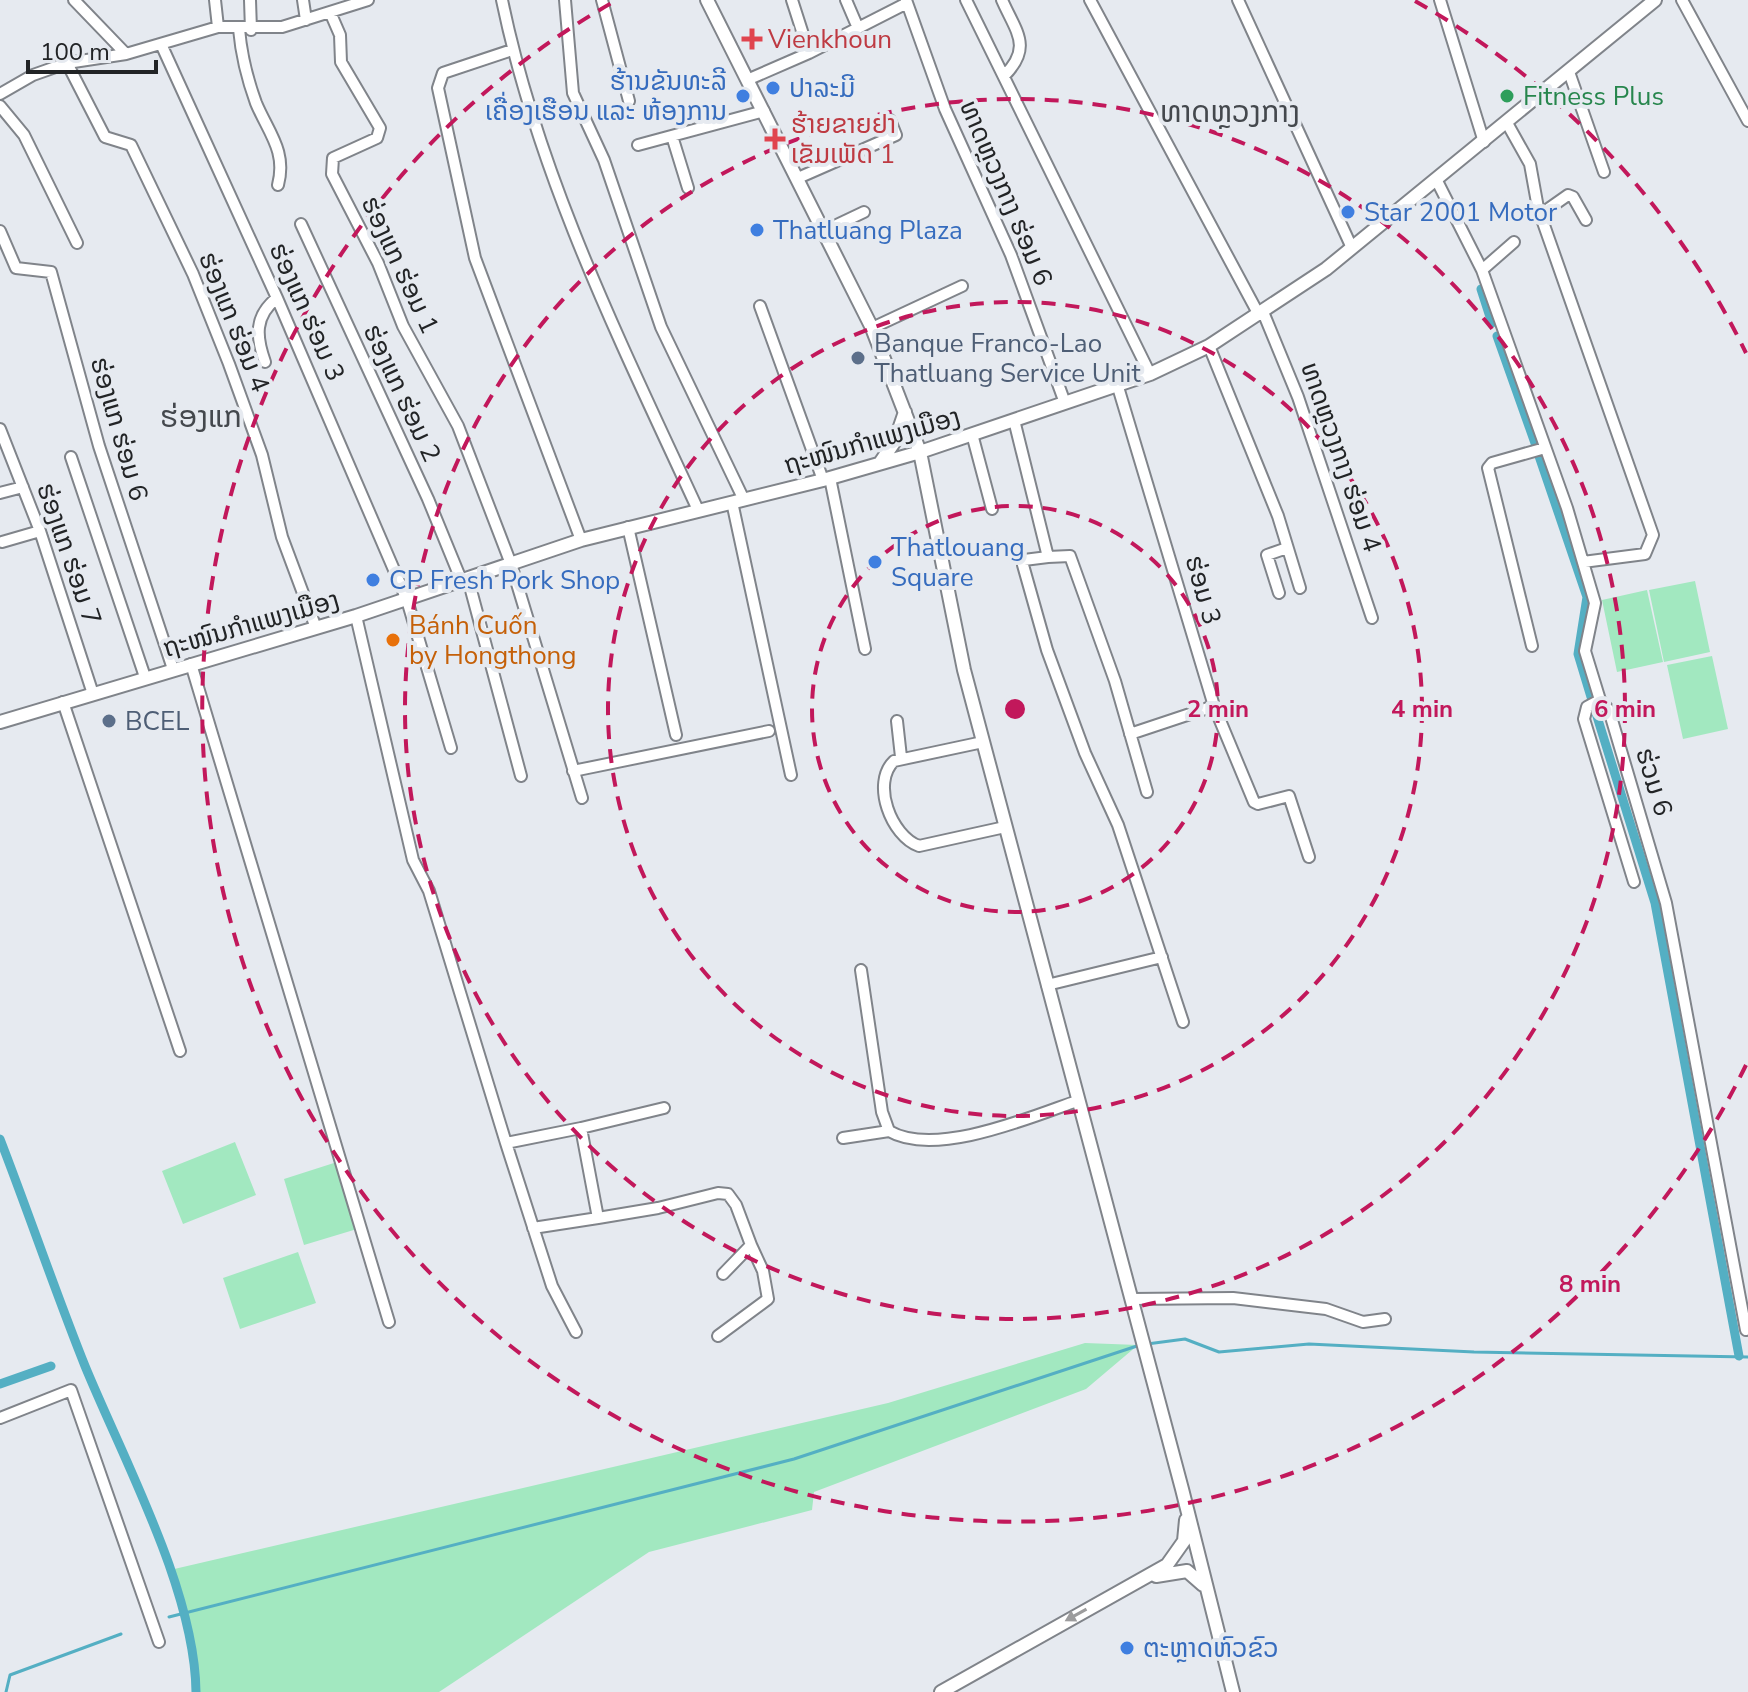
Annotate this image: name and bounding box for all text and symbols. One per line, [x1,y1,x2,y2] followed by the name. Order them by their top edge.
[767,22,892,57] place label: Vienkhoun
[28,24,156,74] scale bar
[743,30,761,48] marker: Vienkhoun
[40,36,110,68] text: 100 m
[485,64,727,129] place label: ຮ້ານຂັນທະລີ ເຄື່ອງເຮືອນ ແລະ ຫ້ອງການ
[789,71,855,106] place label: ປາລະມີ
[764,79,782,97] marker: ປາລະມີ
[1523,79,1664,114] place label: Fitness Plus
[734,87,752,105] marker: ຮ້ານຂັນທະລີ ເຄື່ອງເຮືອນ ແລະ ຫ້ອງການ
[1498,87,1516,105] marker: Fitness Plus
[1160,92,1300,133] district label: ທາດຫຼວງກາງ
[951,95,1061,291] street label: ທາດຫຼວງກາງ ຮ່ອມ 6
[791,107,896,172] place label: ຮ້າຍຂາຍຢາ ເຂັມເພັດ 1
[766,130,784,148] marker: ຮ້າຍຂາຍຢາ ເຂັມເພັດ 1
[353,190,447,340] street label: ຮ່ອງແກ ຮ່ອມ 1
[1364,195,1558,230] place label: Star 2001 Motor
[1339,203,1357,221] marker: Star 2001 Motor
[773,213,963,248] place label: Thatluang Plaza
[748,221,766,239] marker: Thatluang Plaza
[261,237,353,387] street label: ຮ່ອງແກ ຮ່ອມ 3
[190,247,278,397] street label: ຮ່ອງແກ ຮ່ອມ 4
[355,318,449,468] street label: ຮ່ອງແກ ຮ່ອມ 2
[874,326,1141,391] place label: Banque Franco-Lao Thatluang Service Unit
[849,349,867,367] marker: Banque Franco-Lao Thatluang Service Unit
[82,353,156,505] street label: ຮ່ອງແກ ຮ່ອມ 6
[1292,357,1390,557] street label: ທາດຫຼວງກາງ ຮ່ອມ 4
[160,397,242,438] district label: ຮ່ອງແກ
[780,399,964,483] street label: ຖະໜົນກຳແພງເມືອງ
[28,478,110,630] street label: ຮ່ອງແກ ຮ່ອມ 7
[891,530,1025,595] place label: Thatlouang Square
[1176,551,1230,629] street label: ຮ່ອມ 3
[866,553,884,571] marker: Thatlouang Square
[389,563,620,598] place label: CP Fresh Pork Shop
[364,571,382,589] marker: CP Fresh Pork Shop
[159,582,343,666] street label: ຖະໜົນກຳແພງເມືອງ
[409,608,577,673] place label: Bánh Cuốn by Hongthong
[384,631,402,649] marker: Bánh Cuốn by Hongthong
[1187,693,1249,725] text: 2 min
[1391,693,1453,725] text: 4 min
[1594,693,1656,725] text: 6 min
[1001,695,1029,723] centre of rings
[125,704,189,739] place label: BCEL
[100,712,118,730] marker: BCEL
[1627,744,1681,820] street label: ຮ່ວມ 6
[1559,1268,1621,1300] text: 8 min
[1065,1608,1087,1622] one-way arrow
[1143,1631,1279,1666] place label: ຕະຫຼາດຫົວຂົວ
[1118,1639,1136,1657] marker: ຕະຫຼາດຫົວຂົວ

